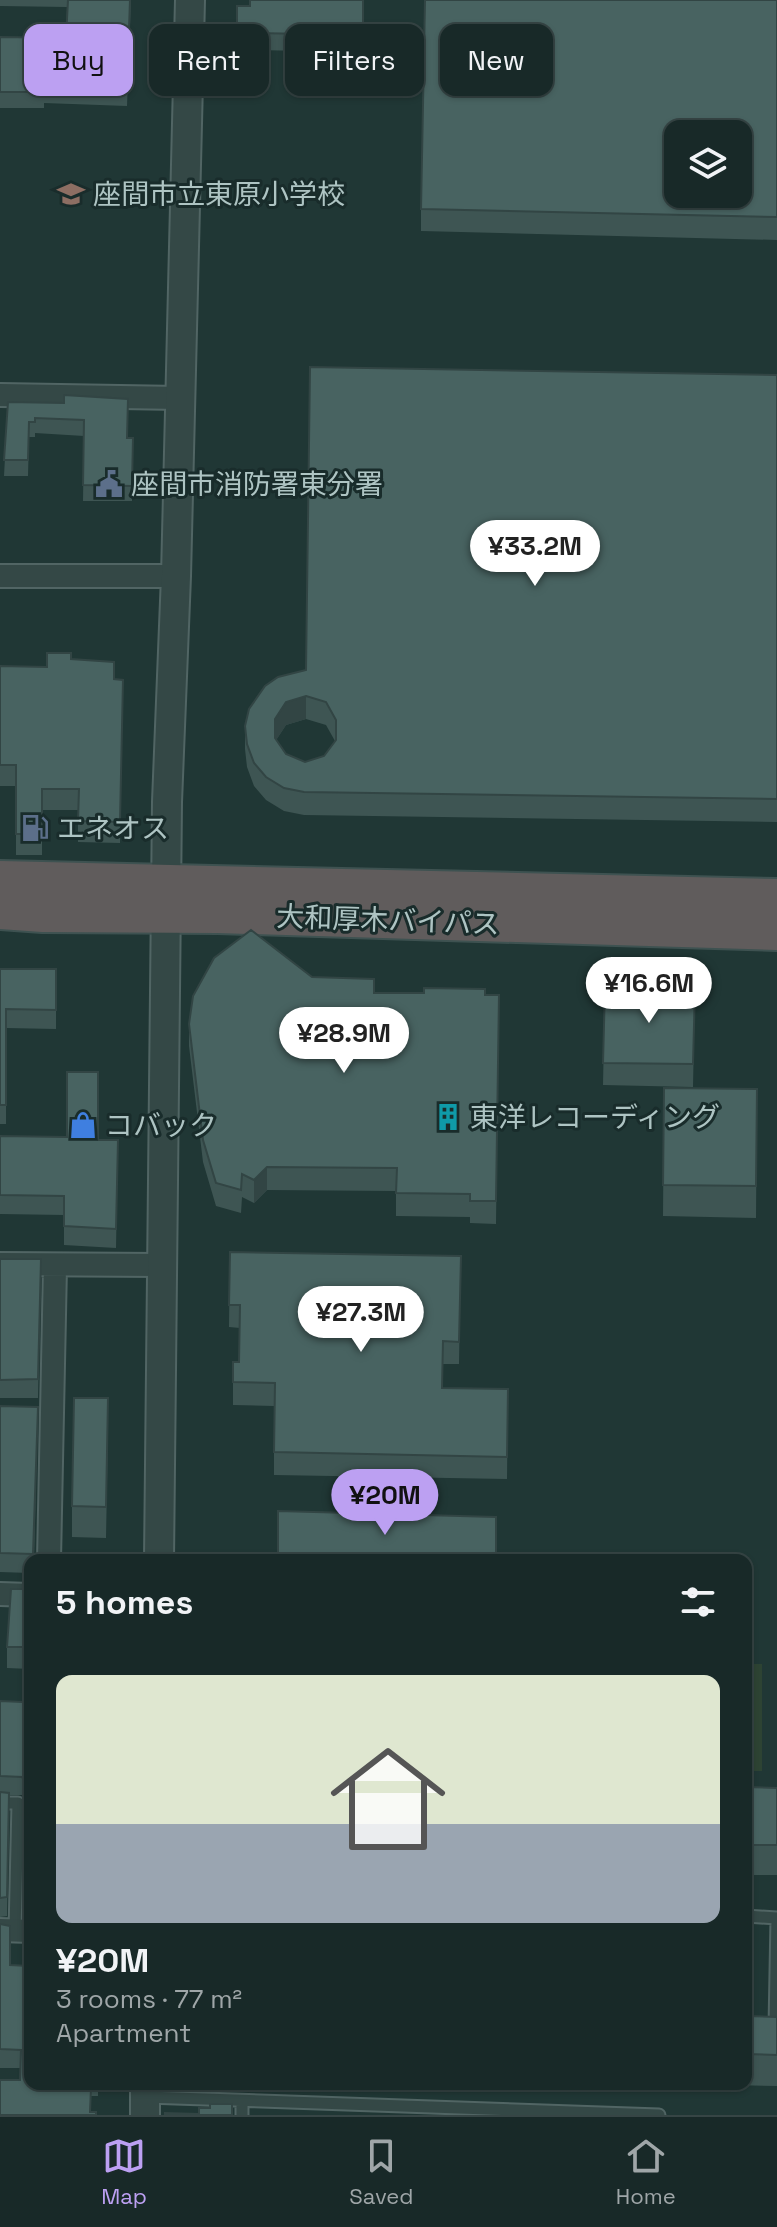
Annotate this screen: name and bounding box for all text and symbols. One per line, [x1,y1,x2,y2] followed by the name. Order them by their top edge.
[24,24,133,96] chip: Buy
[149,24,269,96] chip: Rent
[285,24,424,96] chip: Filters
[440,24,553,96] chip: New
[664,120,752,208] map controls
[664,120,752,208] button: layers
[93,176,345,212] place label: 座間市立東原小学校
[56,179,86,209] school or university icon: 座間市立東原小学校
[131,466,383,502] place label: 座間市消防署東分署
[94,469,124,499] public building icon: 座間市消防署東分署
[470,520,600,588] pin: ¥33.2M
[488,529,582,563] text: ¥33.2M
[57,810,169,846] place label: エネオス
[20,813,50,843] fuel station icon: エネオス
[276,898,500,942] street label: 大和厚木バイパス
[584,957,714,1025] pin: ¥16.6M
[604,966,694,1000] text: ¥16.6M
[279,1007,409,1075] pin: ¥28.9M
[297,1016,391,1050] text: ¥28.9M
[470,1099,720,1135] place label: 東洋レコーディング
[433,1102,463,1132] building icon: 東洋レコーディング
[105,1107,217,1143] place label: コバック
[68,1110,98,1140] shop icon: コバック
[296,1286,426,1354] pin: ¥27.3M
[316,1295,406,1329] text: ¥27.3M
[338,1469,432,1537] pin: ¥20M
[349,1478,421,1512] text: ¥20M
[676,1580,720,1624] icon: filters
[56,1581,193,1624] text: 5 homes
[316,1727,460,1871] icon: home
[56,1939,149,1982] text: ¥20M
[56,1982,242,2016] text: 3 rooms · 77 m²
[56,2016,191,2050] text: Apartment
[101,2134,147,2210] tab: Map
[349,2134,414,2210] tab: Saved
[616,2134,676,2210] tab: Home

